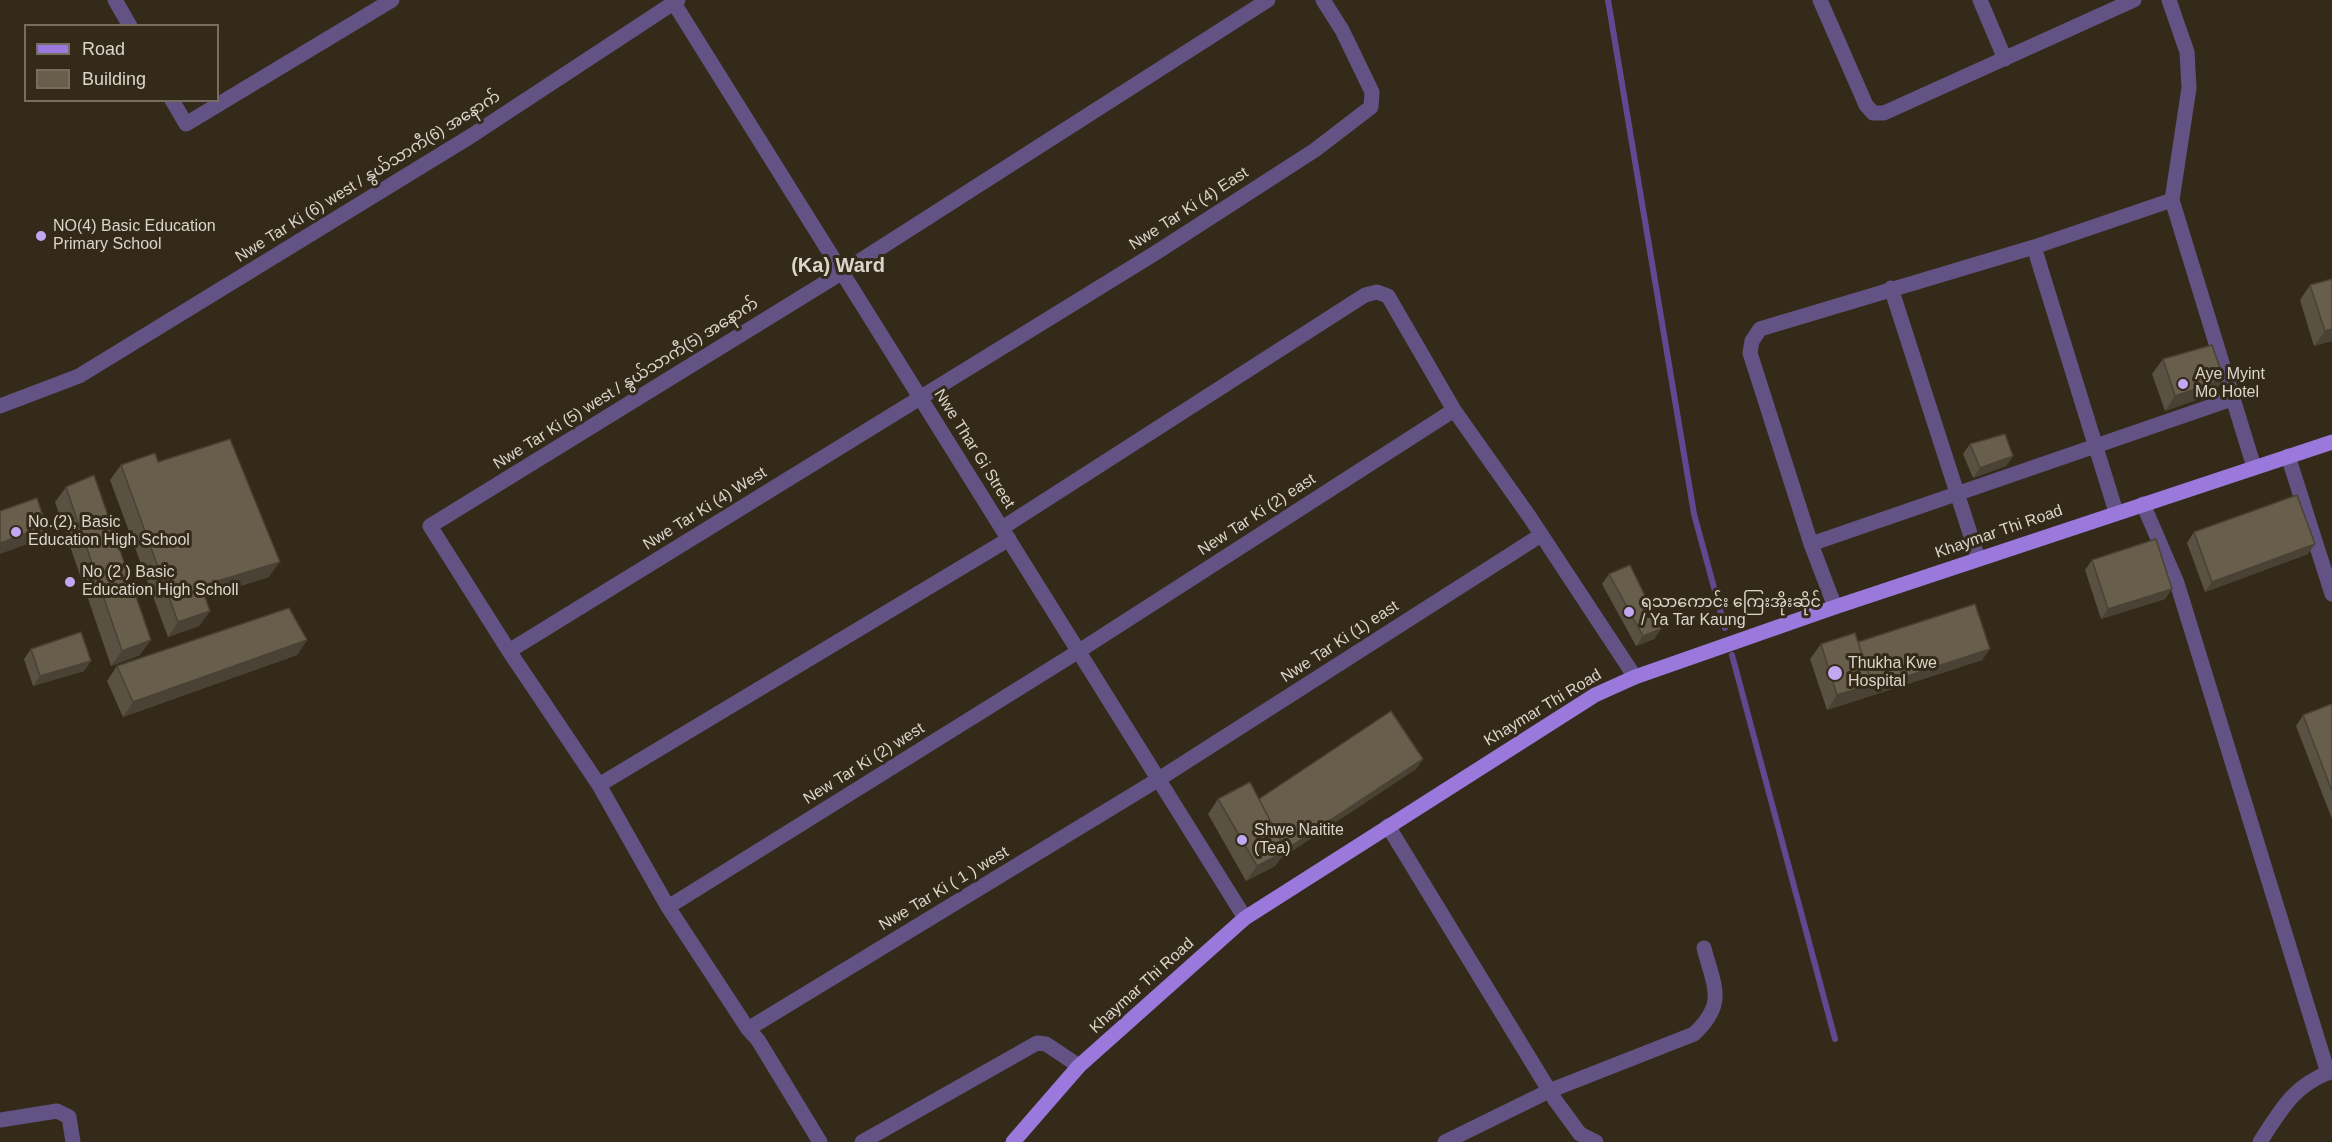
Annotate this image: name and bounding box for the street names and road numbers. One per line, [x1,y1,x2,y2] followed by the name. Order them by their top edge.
[232,87,504,267] street label: Nwe Tar Ki (6) west / နွယ်သာကီ(6) အနောက်
[1126,163,1252,255] street label: Nwe Tar Ki (4) East
[490,294,762,474] street label: Nwe Tar Ki (5) west / နွယ်သာကီ(5) အနောက်
[930,386,1018,512] street label: Nwe Thar Gi Street
[640,463,770,555] street label: Nwe Tar Ki (4) West
[1195,470,1319,560] street label: New Tar Ki (2) east
[1933,501,2065,563] street label: Khaymar Thi Road
[1278,597,1402,687] street label: Nwe Tar Ki (1) east
[1481,665,1605,751] street label: Khaymar Thi Road
[800,719,928,809] street label: New Tar Ki (2) west
[876,843,1012,935] street label: Nwe Tar Ki ( 1 ) west
[1086,934,1198,1038] street label: Khaymar Thi Road

